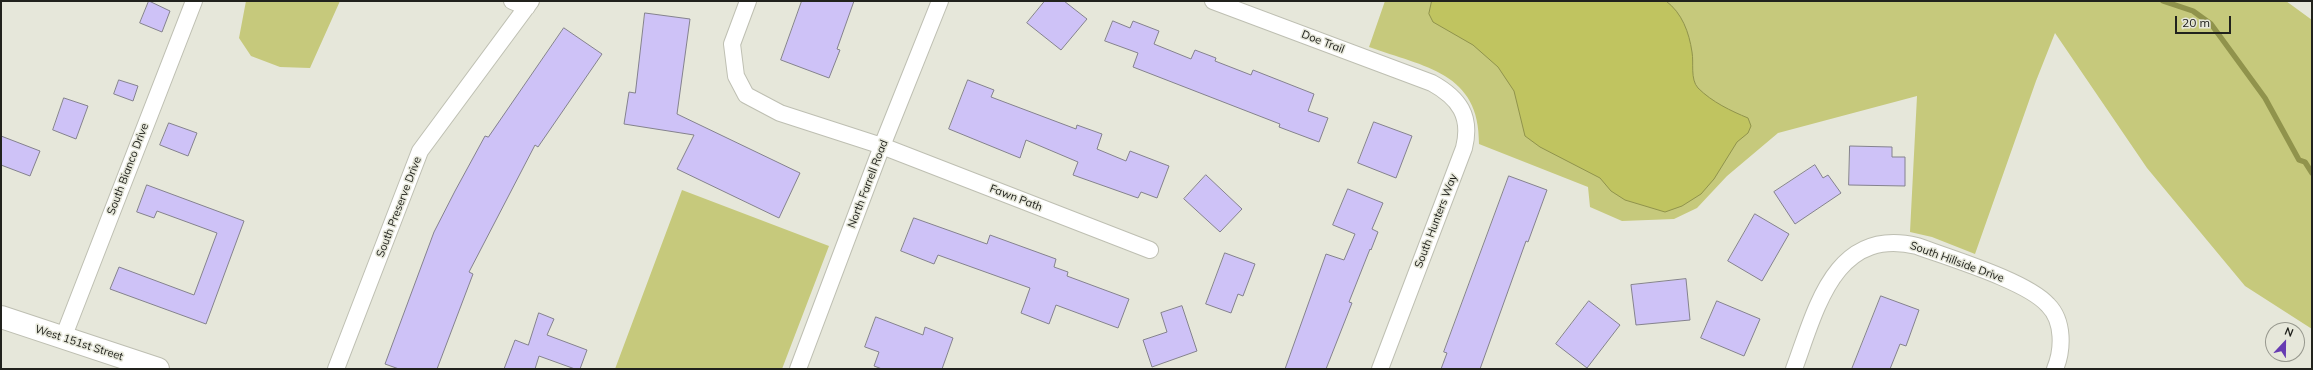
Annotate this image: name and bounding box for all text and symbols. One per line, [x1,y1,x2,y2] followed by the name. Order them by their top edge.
[2177,8,2233,34] scale bar
[2182,15,2210,30] text: 20 m
[1300,28,1346,56] street label: Doe Trail
[104,121,152,217] street label: South Bianco Drive
[845,138,891,230] street label: North Farrell Road
[374,155,424,259] street label: South Preserve Drive
[1412,172,1460,270] street label: South Hunters Way
[988,182,1044,214] street label: Fawn Path
[1908,239,2006,285] street label: South Hillside Drive
[2265,322,2305,362] north arrow
[33,323,125,363] street label: West 151st Street
[2283,324,2296,340] text: N

